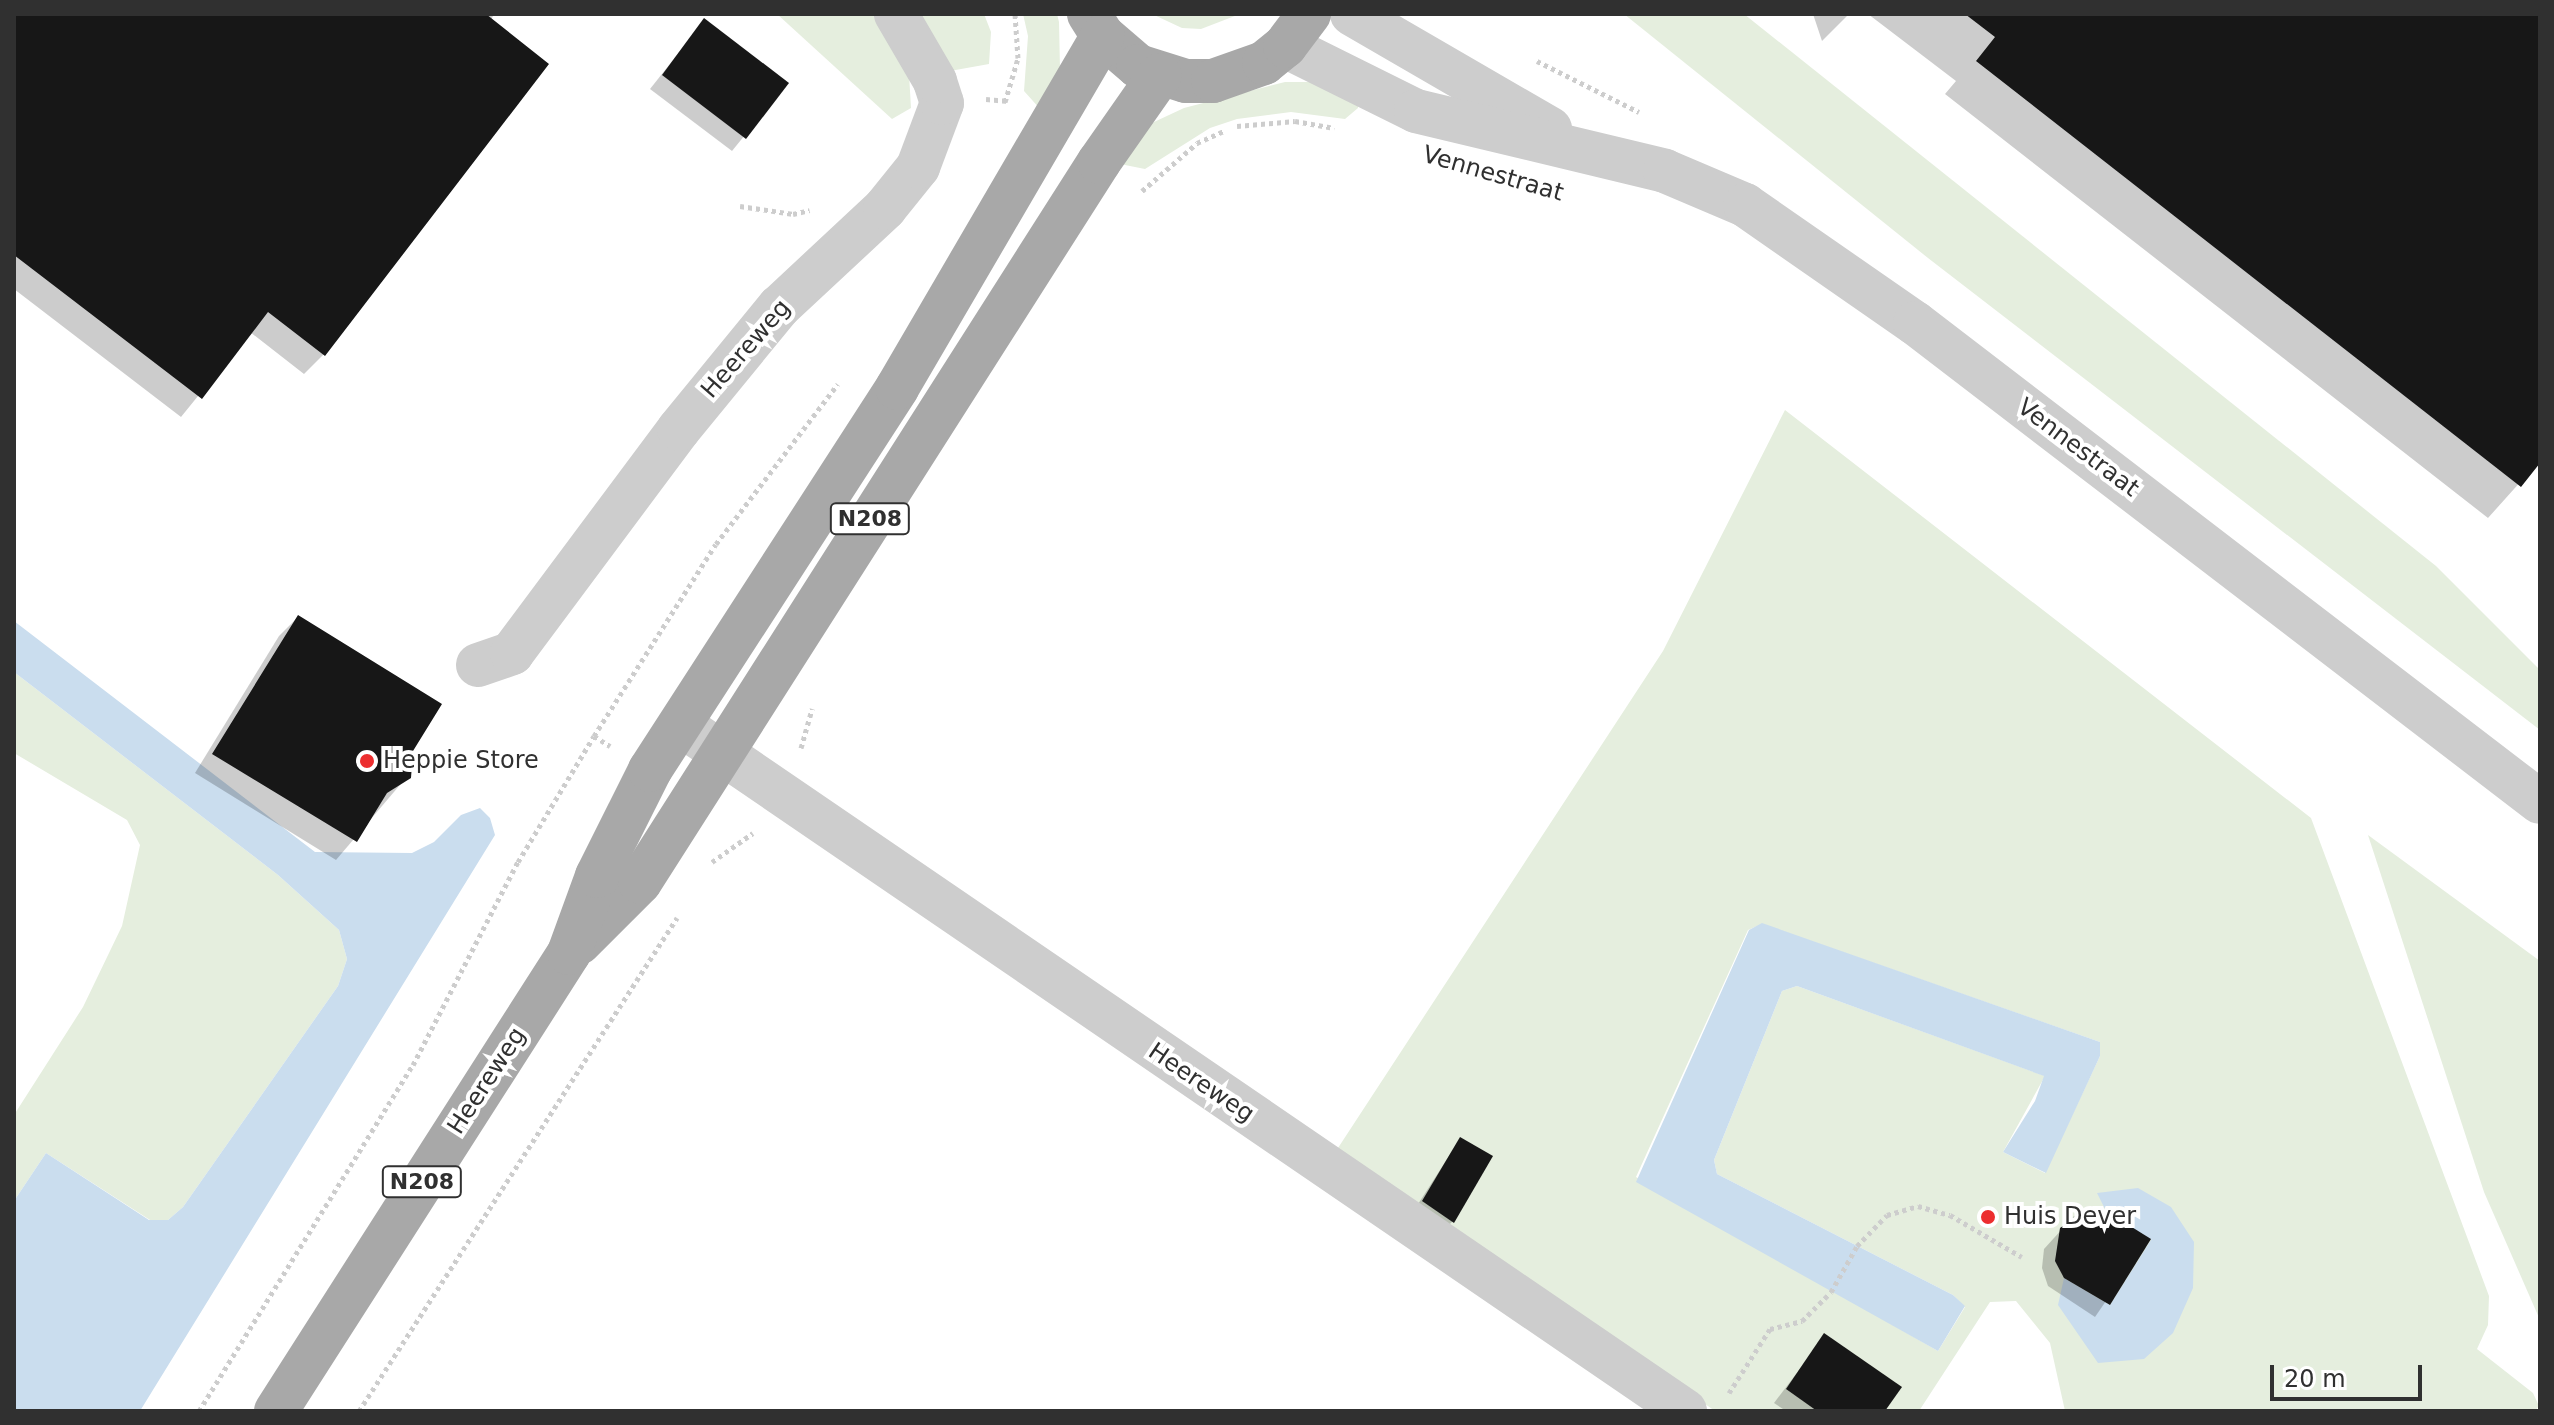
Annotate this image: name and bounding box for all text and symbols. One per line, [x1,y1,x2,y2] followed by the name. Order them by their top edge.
[1419,140,1567,208] street label: Vennestraat
[695,294,797,404] street label: Heereweg
[2011,393,2145,503] street label: Vennestraat
[828,501,912,537] road number: N208
[383,747,539,775] place label: Heppie Store
[358,752,376,770] marker: Heppie Store
[442,1022,532,1140] street label: Heereweg
[1143,1037,1259,1129] street label: Heereweg
[380,1164,464,1200] road number: N208
[2004,1203,2136,1231] place label: Huis Dever
[1979,1208,1997,1226] marker: Huis Dever
[2274,1349,2426,1399] scale bar
[2284,1365,2346,1393] text: 20 m

